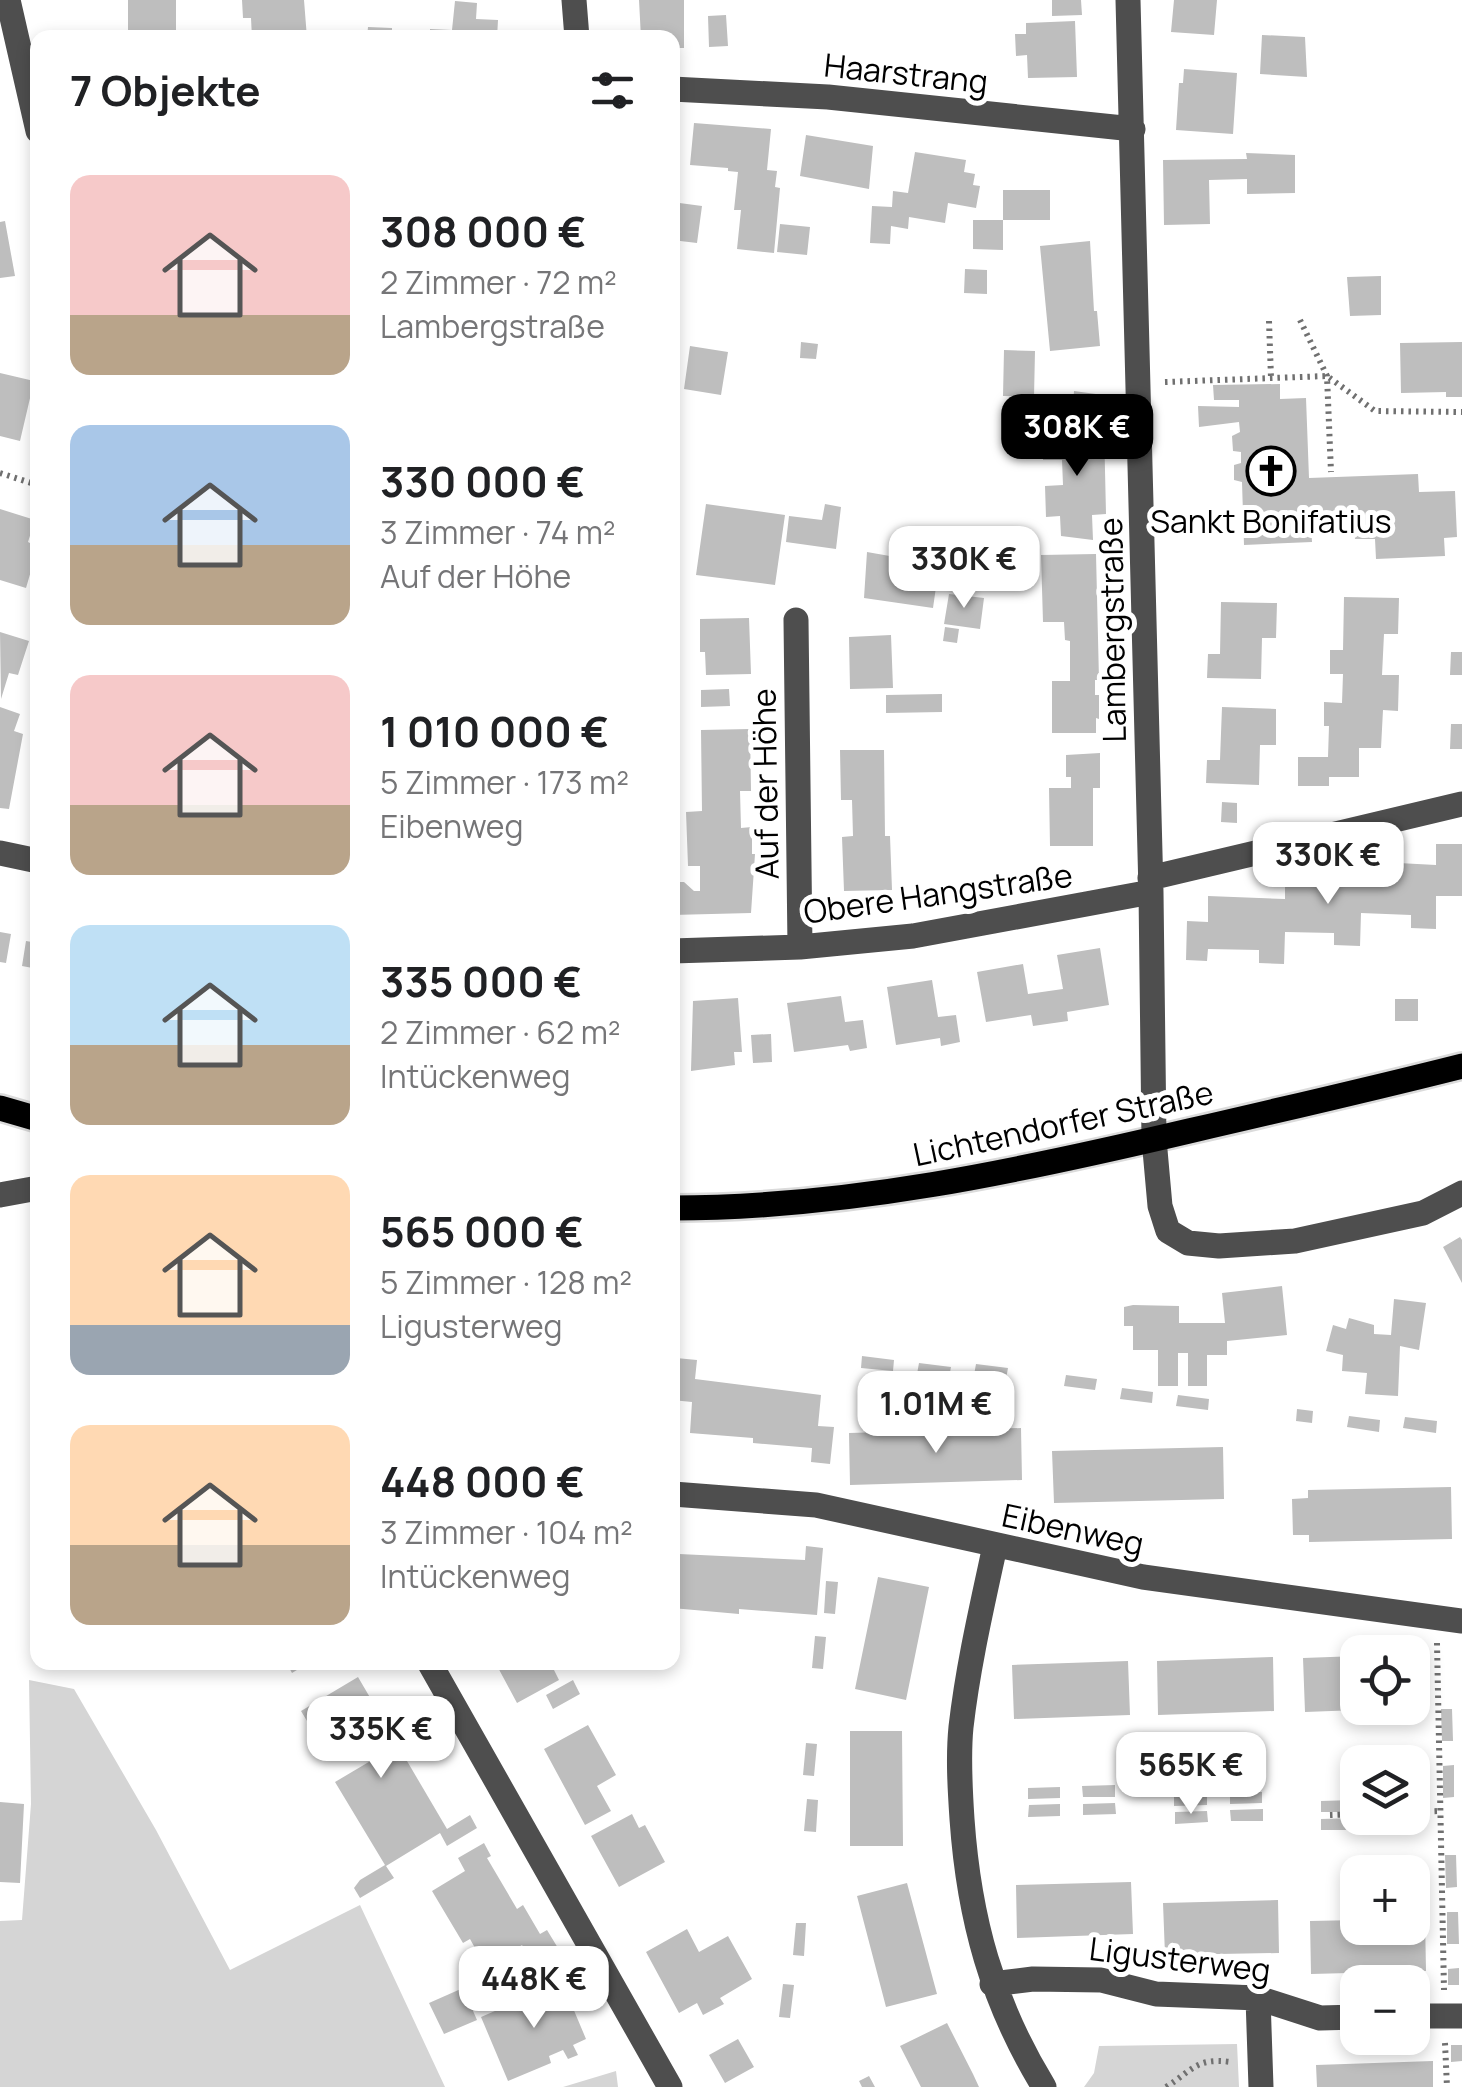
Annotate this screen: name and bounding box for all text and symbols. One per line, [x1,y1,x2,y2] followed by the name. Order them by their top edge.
[822,43,990,103] street label: Haarstrang
[70,61,260,119] text: 7 Objekte
[585,63,640,118] icon: filters
[380,202,586,260] text: 308 000 €
[150,215,270,335] icon: home
[380,260,617,304] text: 2 Zimmer · 72 m²
[380,304,605,348] text: Lambergstraße
[996,394,1158,479] pin: 308K €
[1023,404,1131,448] text: 308K €
[1245,445,1297,497] church icon: Sankt Bonifatius
[380,452,585,510] text: 330 000 €
[150,465,270,585] icon: home
[1150,499,1392,543] place label: Sankt Bonifatius
[380,510,616,554] text: 3 Zimmer · 74 m²
[1088,517,1136,743] street label: Lambergstraße
[883,526,1045,611] pin: 330K €
[911,536,1017,580] text: 330K €
[380,554,571,598] text: Auf der Höhe
[741,688,789,880] street label: Auf der Höhe
[380,702,609,760] text: 1 010 000 €
[150,715,270,835] icon: home
[380,760,629,804] text: 5 Zimmer · 173 m²
[380,804,523,848] text: Eibenweg
[1247,822,1409,907] pin: 330K €
[1275,832,1381,876] text: 330K €
[801,852,1075,934] street label: Obere Hangstraße
[380,952,582,1010] text: 335 000 €
[150,965,270,1085] icon: home
[380,1010,621,1054] text: 2 Zimmer · 62 m²
[380,1054,570,1098] text: Intückenweg
[909,1070,1217,1176] street label: Lichtendorfer Straße
[380,1202,584,1260] text: 565 000 €
[150,1215,270,1335] icon: home
[380,1260,632,1304] text: 5 Zimmer · 128 m²
[380,1304,563,1348] text: Ligusterweg
[844,1371,1028,1456] pin: 1.01M €
[879,1381,993,1425] text: 1.01M €
[380,1452,585,1510] text: 448 000 €
[150,1465,270,1585] icon: home
[998,1493,1148,1565] street label: Eibenweg
[380,1510,633,1554] text: 3 Zimmer · 104 m²
[380,1554,570,1598] text: Intückenweg
[1340,1635,1430,2055] map controls
[1340,1635,1430,1725] button: locate
[300,1696,462,1781] pin: 335K €
[329,1706,433,1750] text: 335K €
[1110,1732,1272,1817] pin: 565K €
[1138,1742,1244,1786] text: 565K €
[1340,1745,1430,1835] button: layers
[1340,1855,1430,1945] button: +
[1087,1926,1273,1992] street label: Ligusterweg
[453,1946,615,2031] pin: 448K €
[481,1956,587,2000] text: 448K €
[1340,1965,1430,2055] button: −

